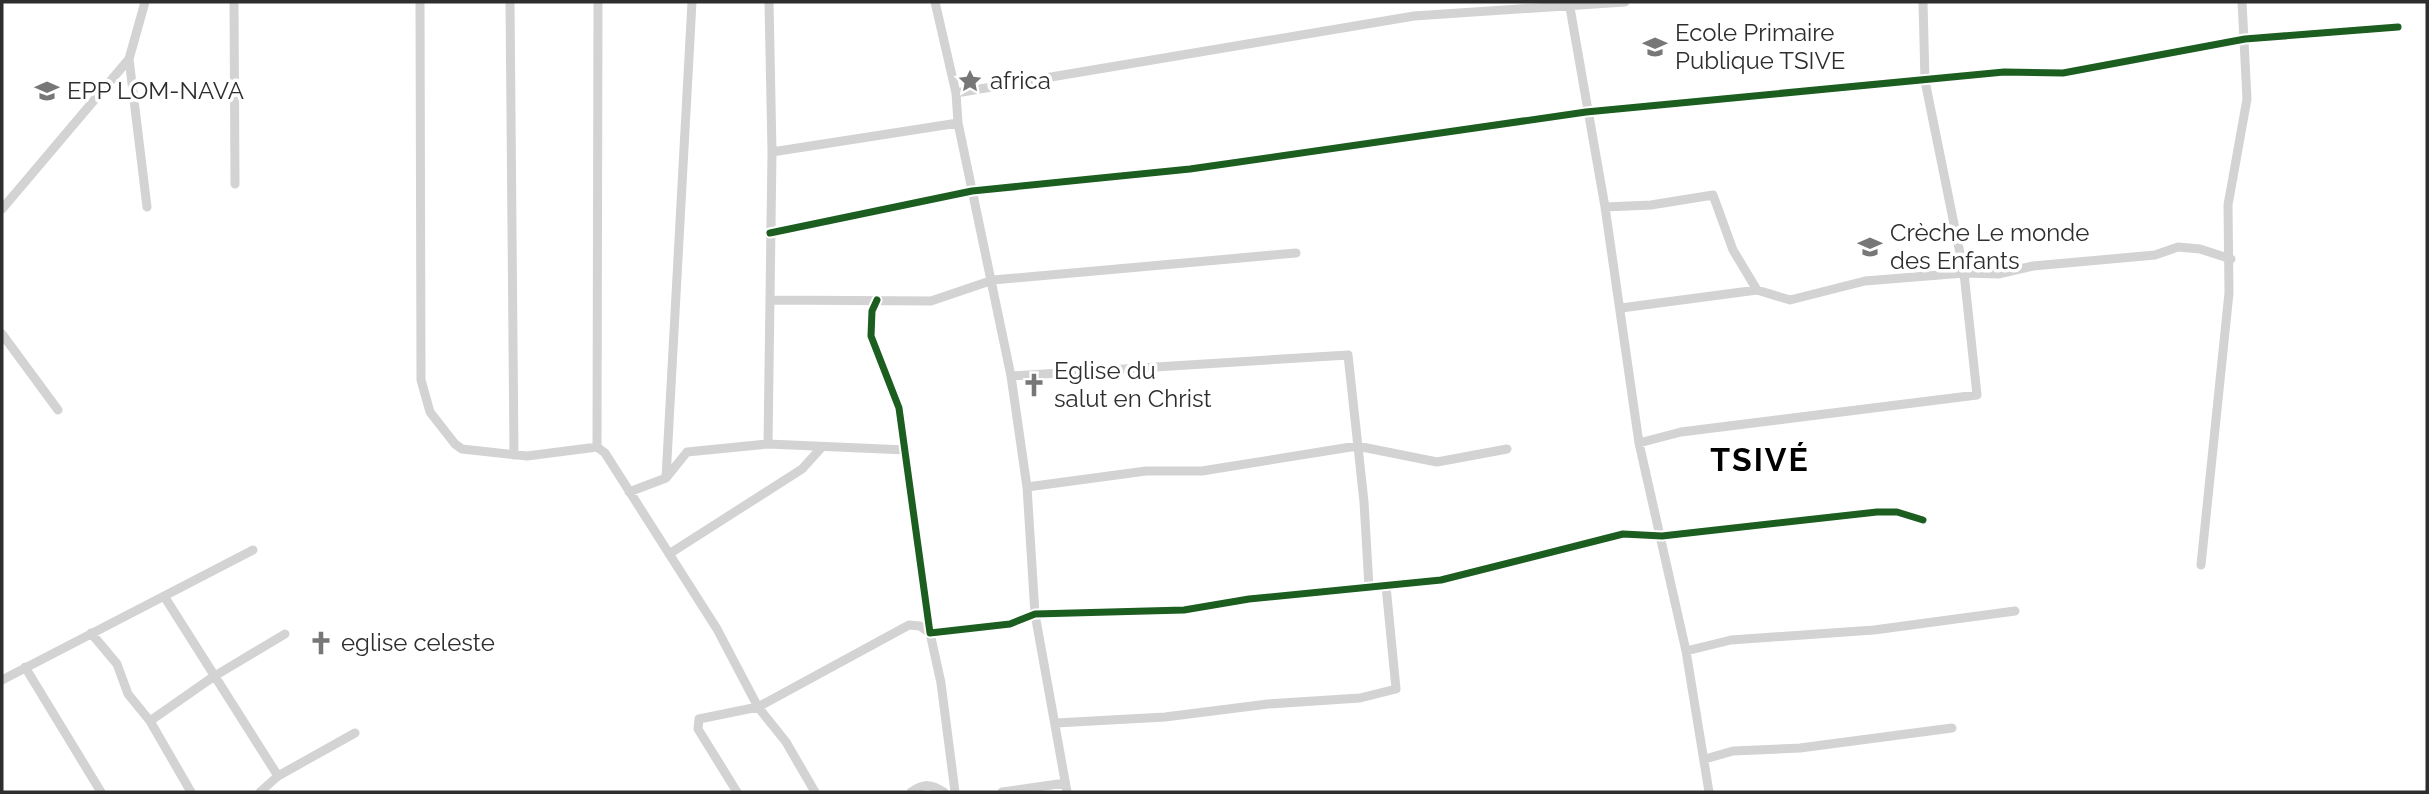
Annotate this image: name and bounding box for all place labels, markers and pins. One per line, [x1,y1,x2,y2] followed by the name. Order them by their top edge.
[1675,18,1845,75] place label: Ecole Primaire Publique TSIVE
[1641,33,1669,61] school or university icon: Ecole Primaire Publique TSIVE
[990,66,1051,95] place label: africa
[956,67,984,95] place icon: africa
[67,76,244,105] place label: EPP LOM-NAVA
[33,77,61,105] school or university icon: EPP LOM-NAVA
[1890,218,2089,275] place label: Crèche Le monde des Enfants
[1856,233,1884,261] school or university icon: Crèche Le monde des Enfants
[1054,356,1212,413] place label: Eglise du salut en Christ
[1020,371,1048,399] church icon: Eglise du salut en Christ
[341,628,495,657] place label: eglise celeste
[307,629,335,657] church icon: eglise celeste

